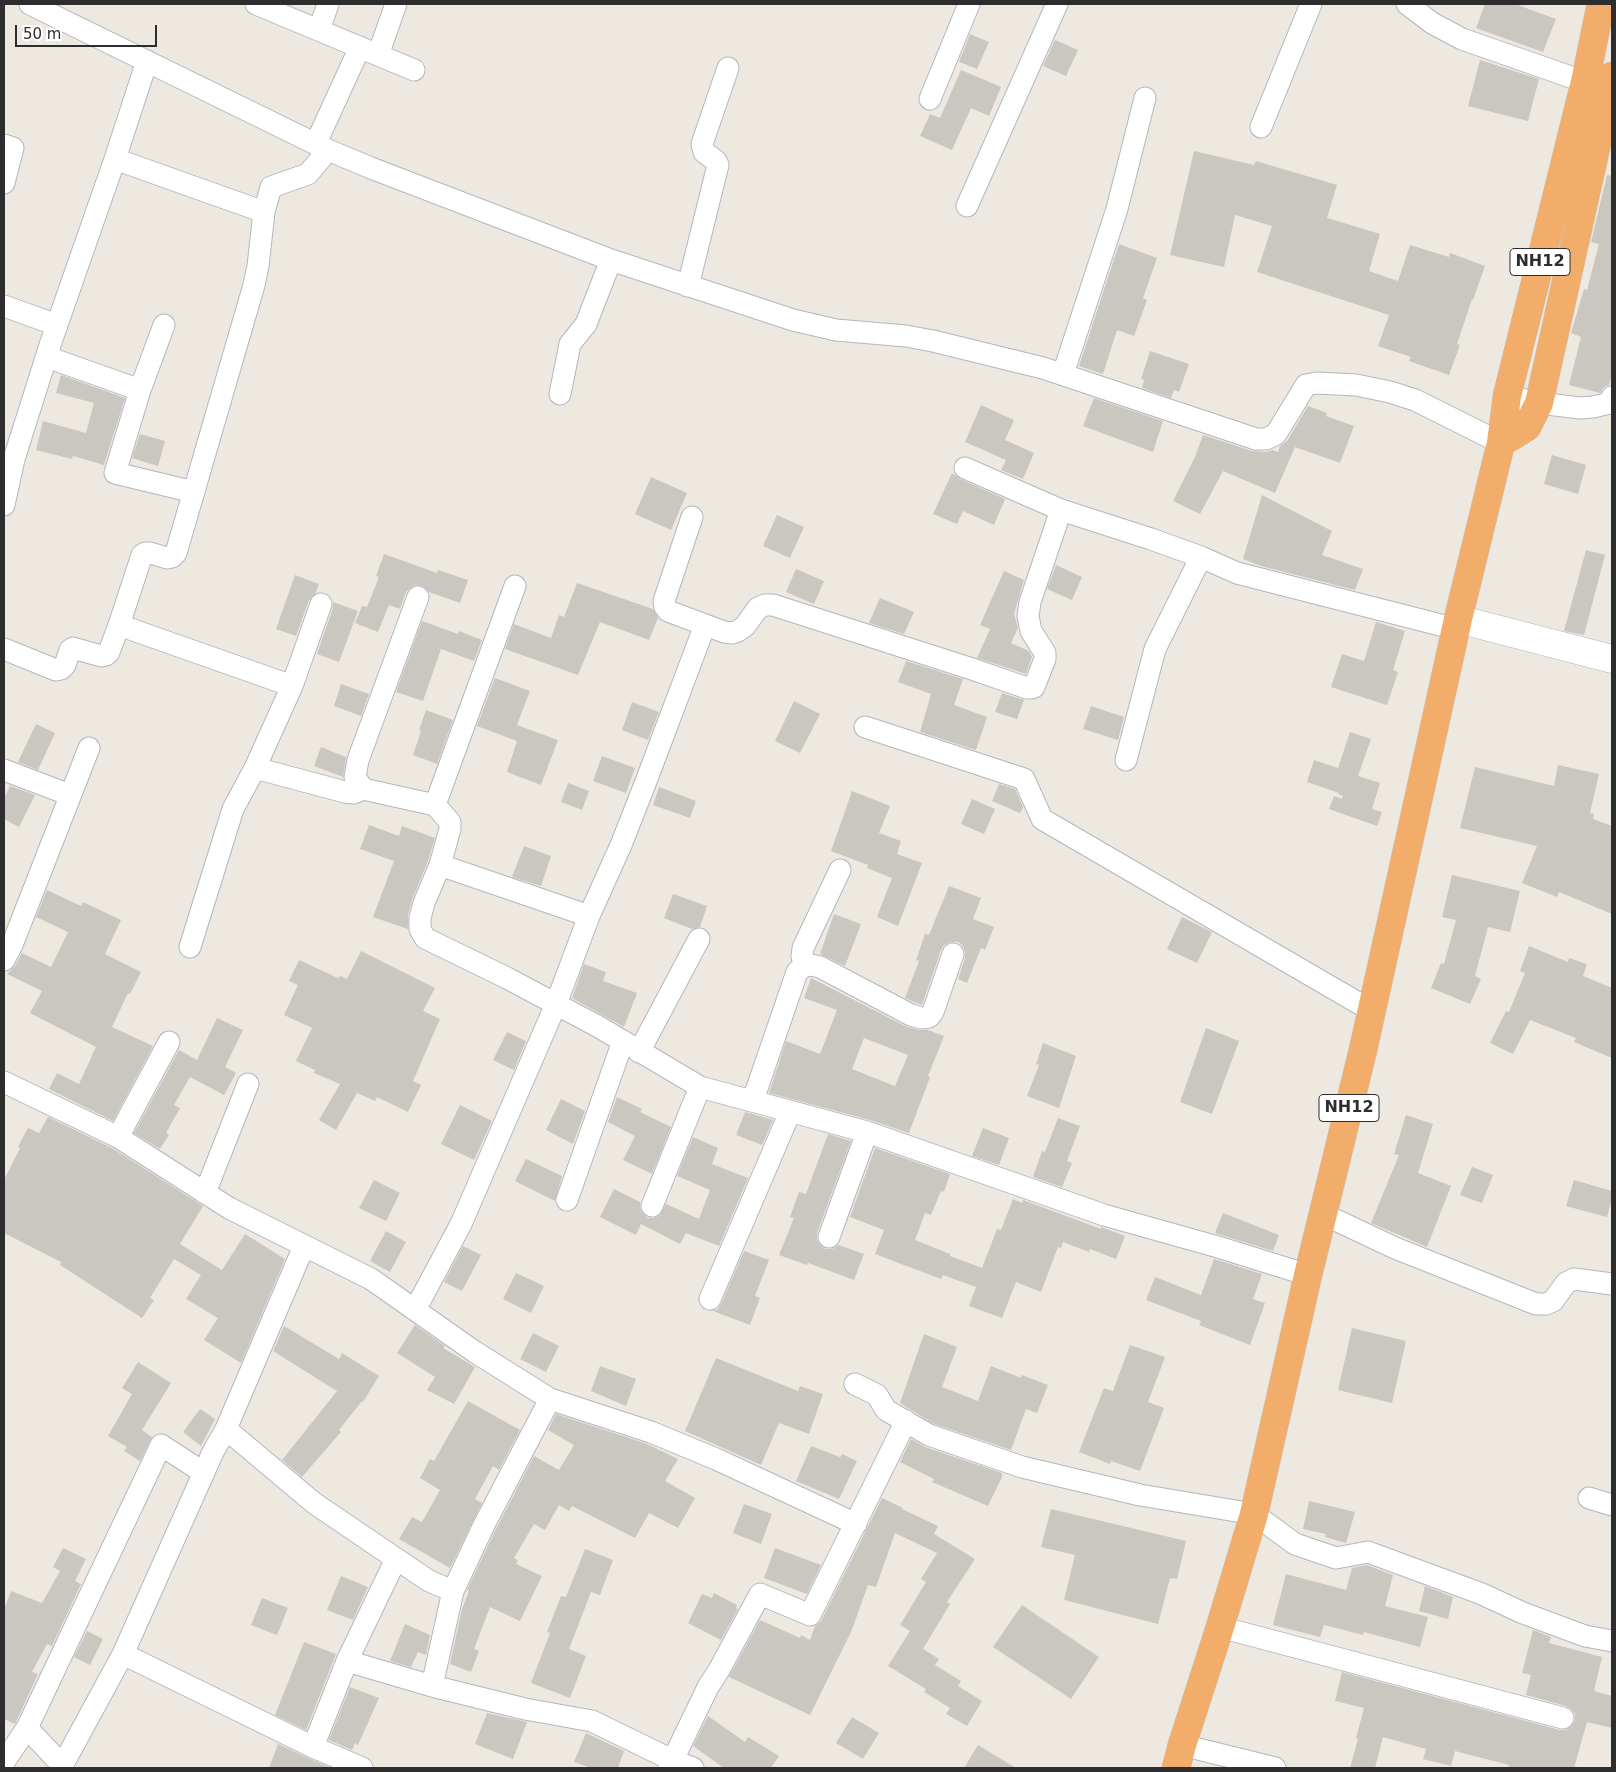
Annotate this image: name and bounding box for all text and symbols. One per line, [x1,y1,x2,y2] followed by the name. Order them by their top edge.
[18,15,160,47] scale bar
[23,25,61,43] text: 50 m
[1510,248,1570,276] road number: NH12
[1319,1094,1379,1122] road number: NH12

